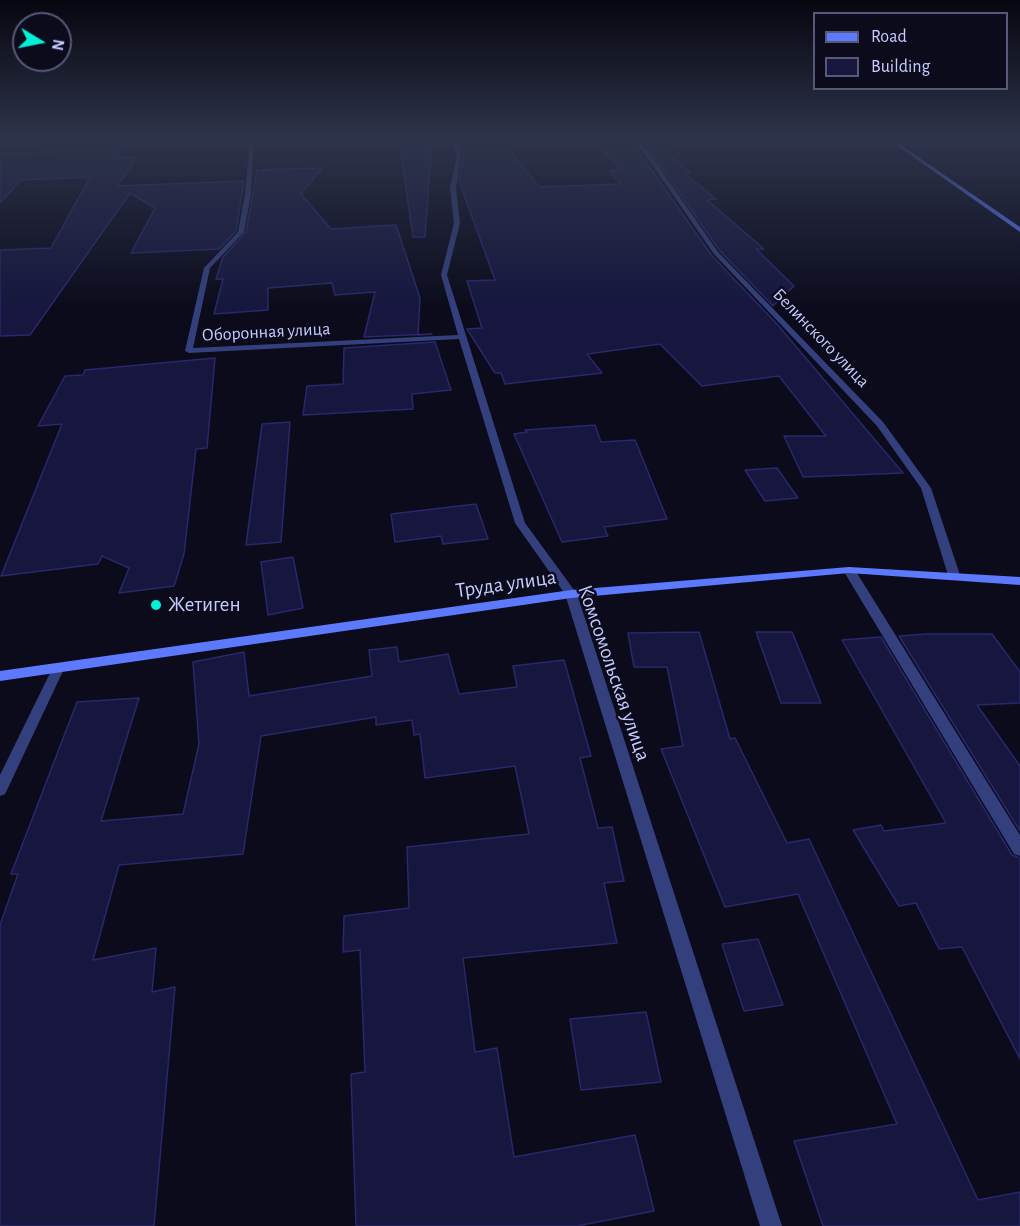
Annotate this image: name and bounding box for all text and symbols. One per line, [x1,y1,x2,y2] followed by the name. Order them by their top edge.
[12,12,72,72] north arrow
[813,12,1008,90] legend
[871,28,907,46] text: Road
[49,38,67,52] text: N
[871,58,930,76] text: Building
[768,284,874,392] street label: Белинского улица
[201,318,331,346] street label: Оборонная улица
[454,564,558,604] street label: Труда улица
[572,582,656,764] street label: Комсомольская улица
[168,592,241,618] place label: Жетиген
[149,598,163,612] marker: Жетиген

